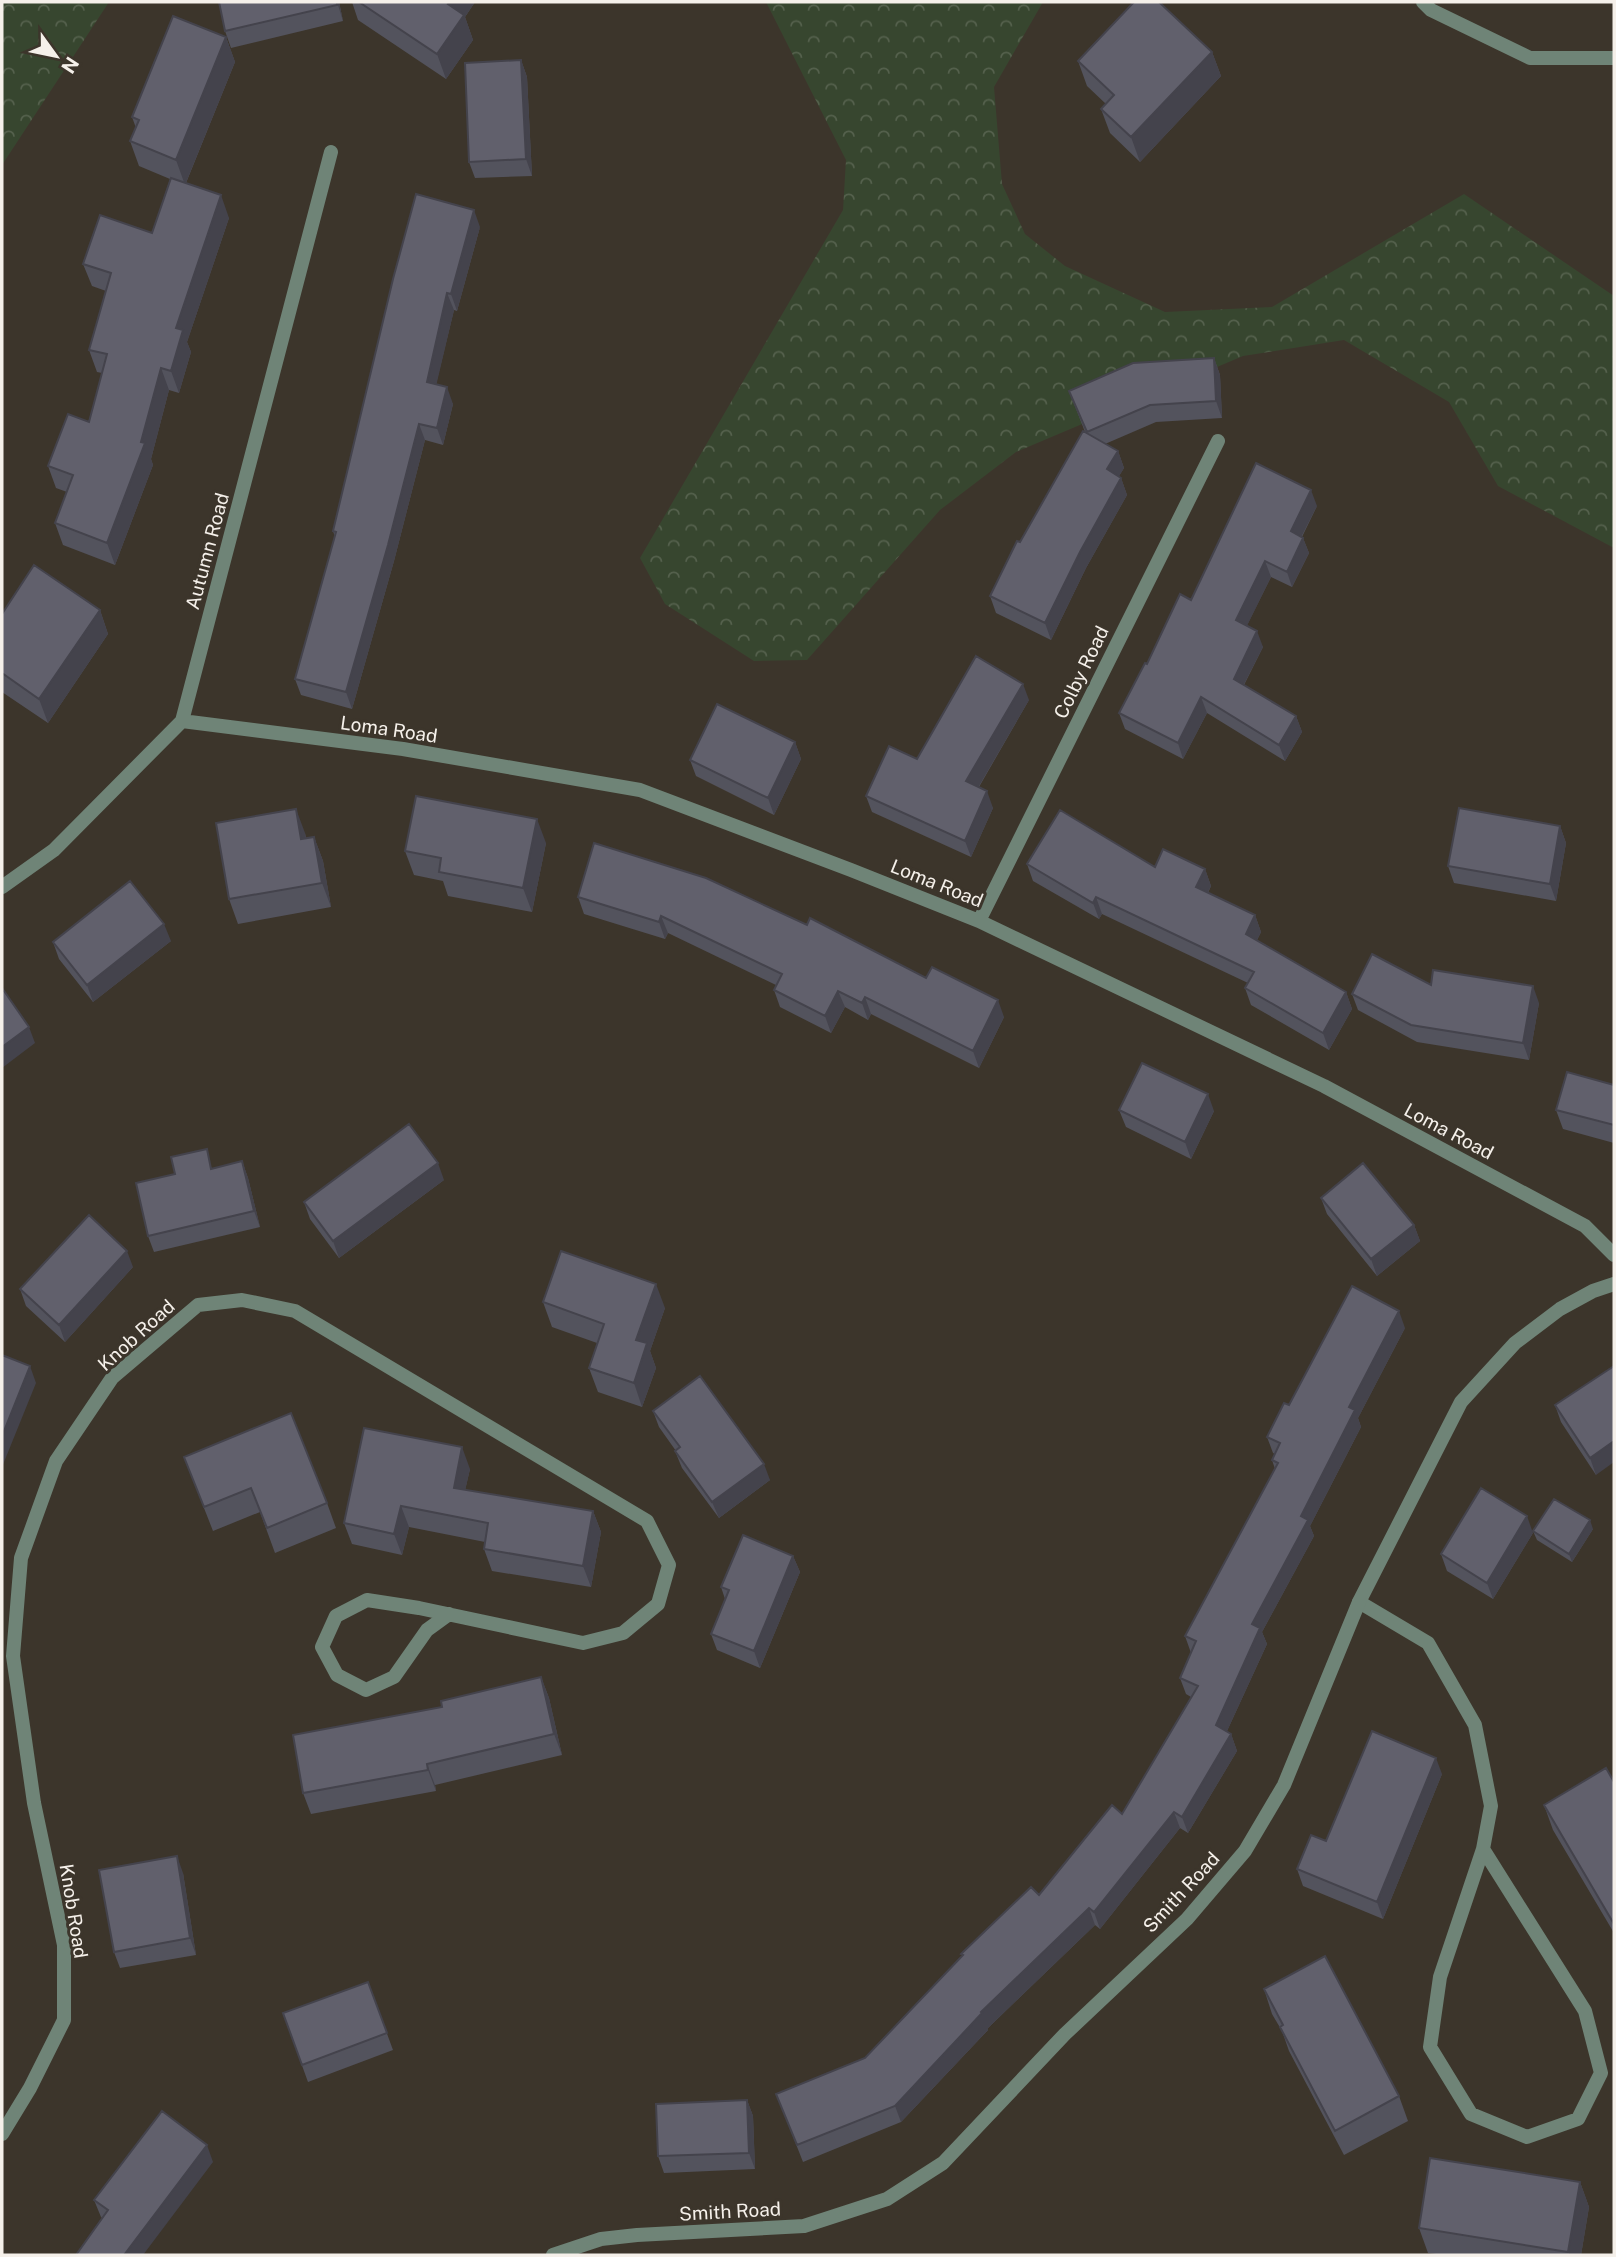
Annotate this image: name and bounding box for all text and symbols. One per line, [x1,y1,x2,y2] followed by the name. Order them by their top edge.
[21,21,91,91] north arrow
[57,53,84,77] text: N
[181,490,233,612] street label: Autumn Road
[1049,622,1113,722] street label: Colby Road
[339,711,439,747] street label: Loma Road
[888,854,986,912] street label: Loma Road
[1401,1098,1497,1164] street label: Loma Road
[93,1295,179,1375] street label: Knob Road
[1138,1847,1224,1937] street label: Smith Road
[56,1862,92,1960] street label: Knob Road
[679,2197,781,2225] street label: Smith Road

